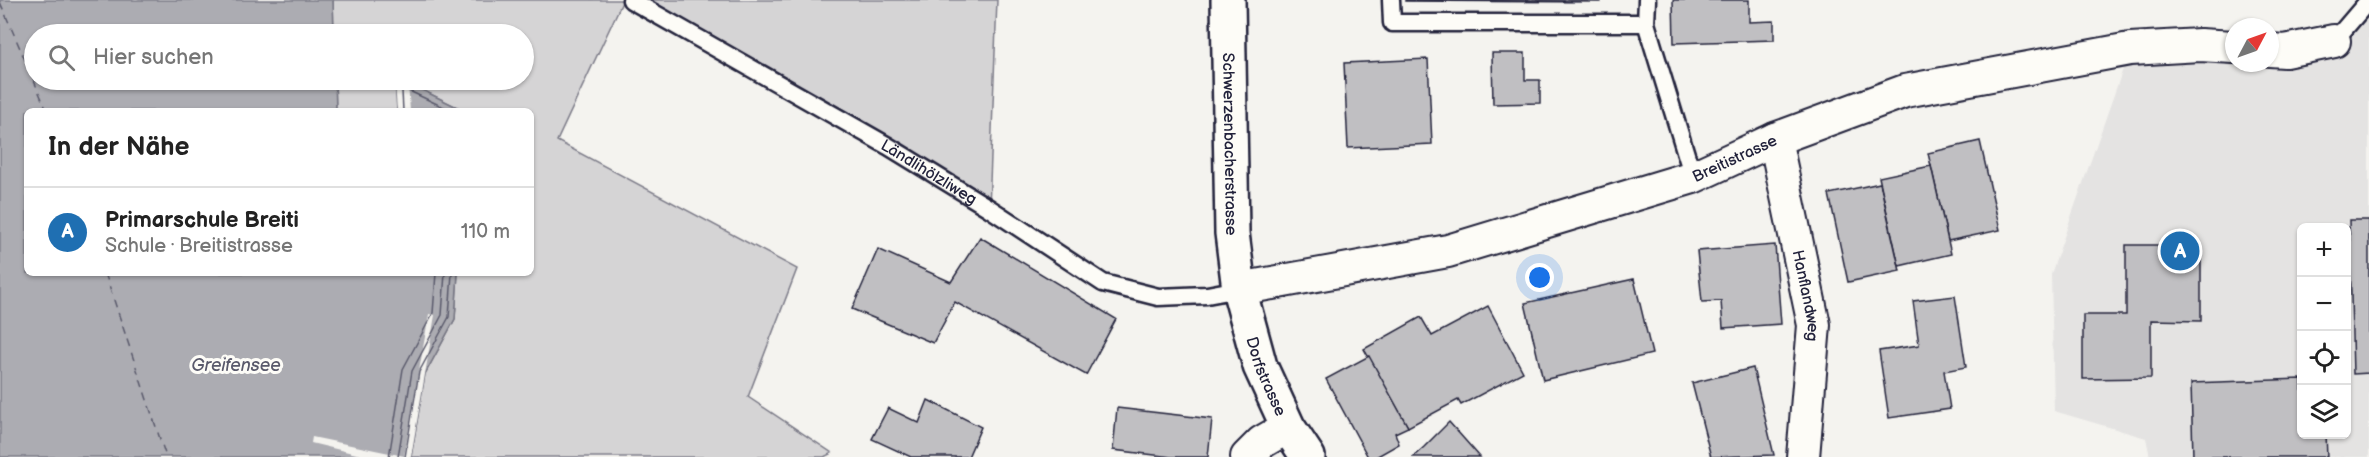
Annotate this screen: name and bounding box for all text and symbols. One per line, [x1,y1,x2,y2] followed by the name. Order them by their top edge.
[2225,18,2279,72] north arrow
[24,24,534,90] search box
[45,41,78,74] icon: search
[93,44,214,71] text: Hier suchen
[1218,53,1240,236] street label: Schwerzenbacherstrasse
[1690,131,1781,187] street label: Breitistrasse
[48,132,190,163] text: In der Nähe
[877,136,980,209] street label: Ländlihölzliweg
[105,207,299,234] text: Primarschule Breiti
[61,220,74,244] text: A
[461,220,510,244] text: 110 m
[2297,223,2351,439] map controls
[2297,223,2351,277] button: +
[2160,228,2200,274] pin: A
[105,234,293,258] text: Schule · Breitistrasse
[1787,248,1822,342] street label: Hanflandweg
[1525,263,1554,292] your location
[2297,277,2351,331] button: −
[2297,331,2351,385] button: locate
[1241,335,1290,420] street label: Dorfstrasse
[191,355,281,376] water label: Greifensee
[2297,385,2351,439] button: layers

